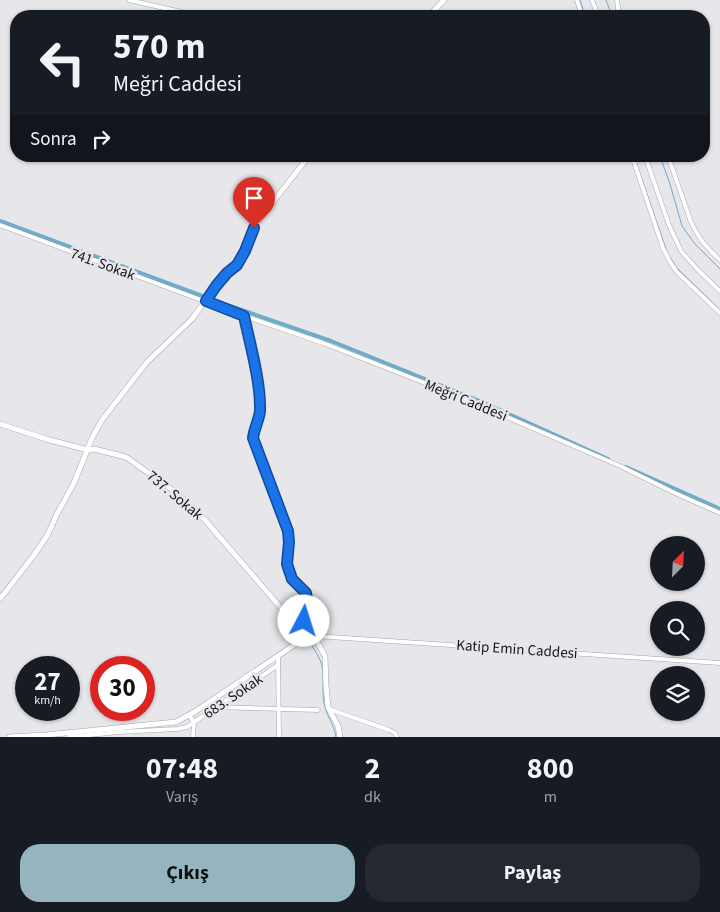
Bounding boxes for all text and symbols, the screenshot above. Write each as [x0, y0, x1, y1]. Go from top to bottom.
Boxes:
text: 570 m [113, 22, 205, 72]
icon: left [30, 30, 95, 95]
text: Meğri Caddesi [113, 68, 242, 100]
icon: right [87, 125, 115, 153]
text: Sonra [30, 126, 77, 153]
pin [233, 177, 275, 228]
icon: arrive [240, 184, 268, 212]
street label: 741. Sokak [68, 243, 139, 286]
street label: Meğri Caddesi [421, 374, 510, 427]
street label: 737. Sokak [142, 466, 208, 525]
north arrow [650, 536, 705, 591]
map controls [650, 536, 705, 721]
position arrow [277, 594, 329, 646]
button: search [650, 601, 705, 656]
street label: Katip Emin Caddesi [456, 635, 578, 664]
speed limit sign: 30 [90, 656, 155, 721]
text: 27 [34, 664, 61, 700]
button: layers [650, 666, 705, 721]
street label: 683. Sokak [199, 669, 268, 724]
text: km/h [34, 692, 61, 709]
text: 07:48 [146, 747, 218, 790]
text: 2 [364, 747, 380, 790]
text: 800 [527, 747, 574, 790]
text: Varış [166, 786, 198, 808]
text: dk [364, 786, 381, 808]
text: m [544, 786, 557, 808]
button: Çıkış [20, 844, 355, 902]
button: Paylaş [365, 844, 700, 902]

